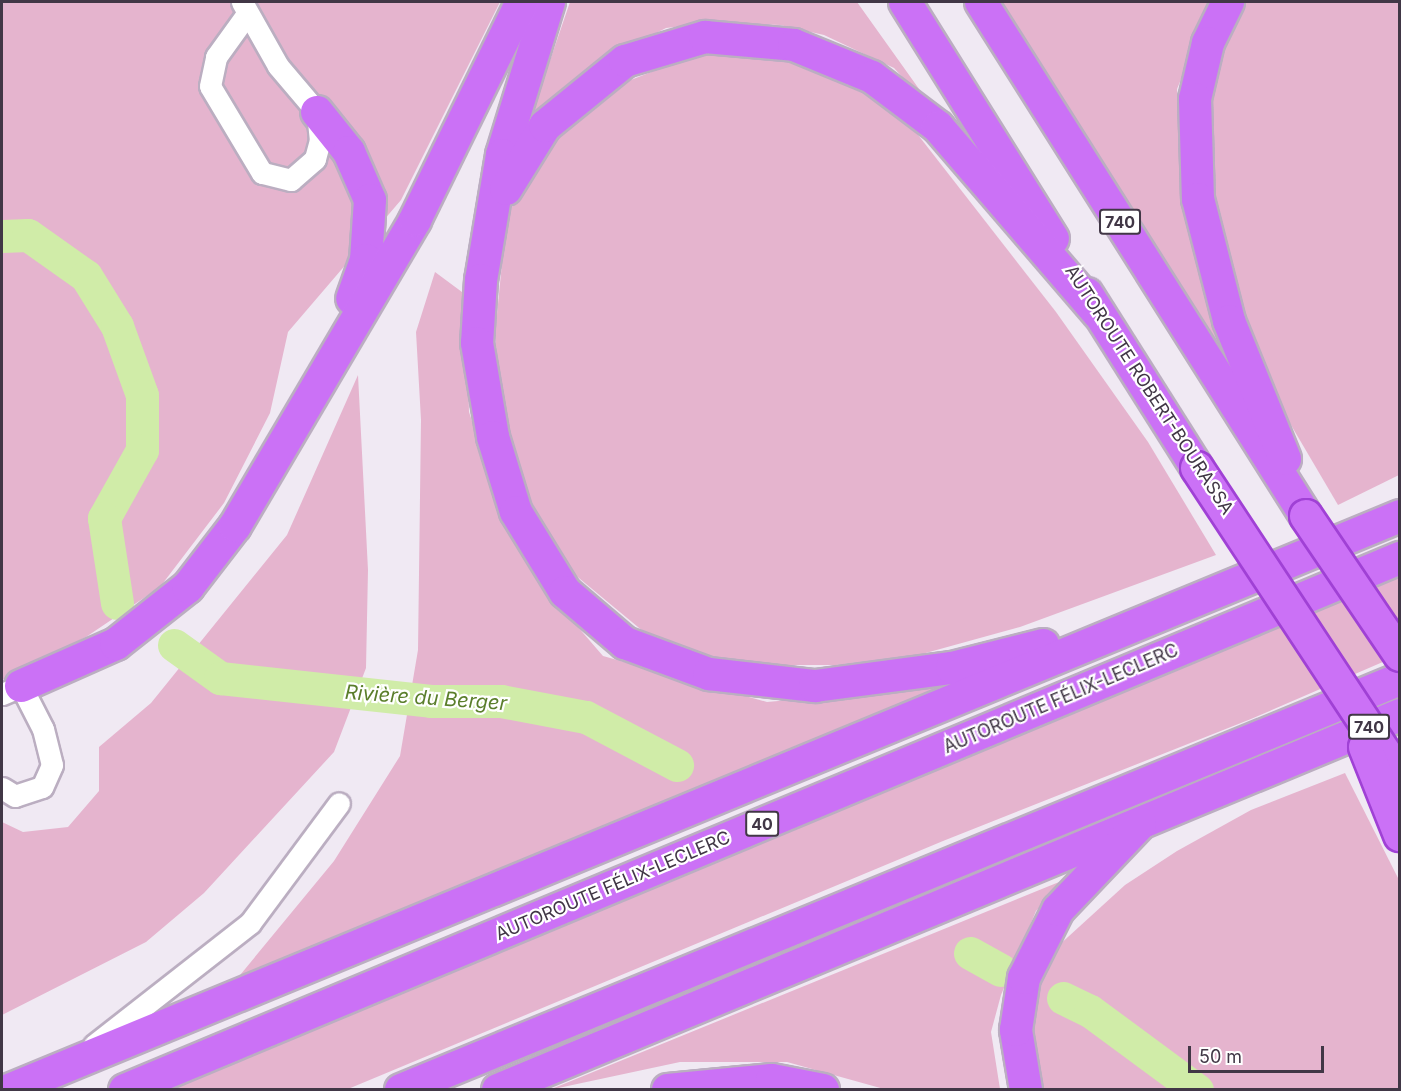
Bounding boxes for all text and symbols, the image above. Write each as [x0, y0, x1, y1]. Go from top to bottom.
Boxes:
road number: 740 [1099, 209, 1141, 235]
street label: AUTOROUTE ROBERT-BOURASSA [1060, 261, 1238, 519]
street label: AUTOROUTE FÉLIX-LECLERC [940, 640, 1182, 758]
water label: Rivière du Berger [344, 680, 508, 716]
road number: 740 [1348, 714, 1390, 740]
road number: 40 [744, 811, 780, 837]
street label: AUTOROUTE FÉLIX-LECLERC [492, 827, 734, 945]
scale bar [1191, 1034, 1328, 1072]
text: 50 m [1199, 1046, 1242, 1067]

